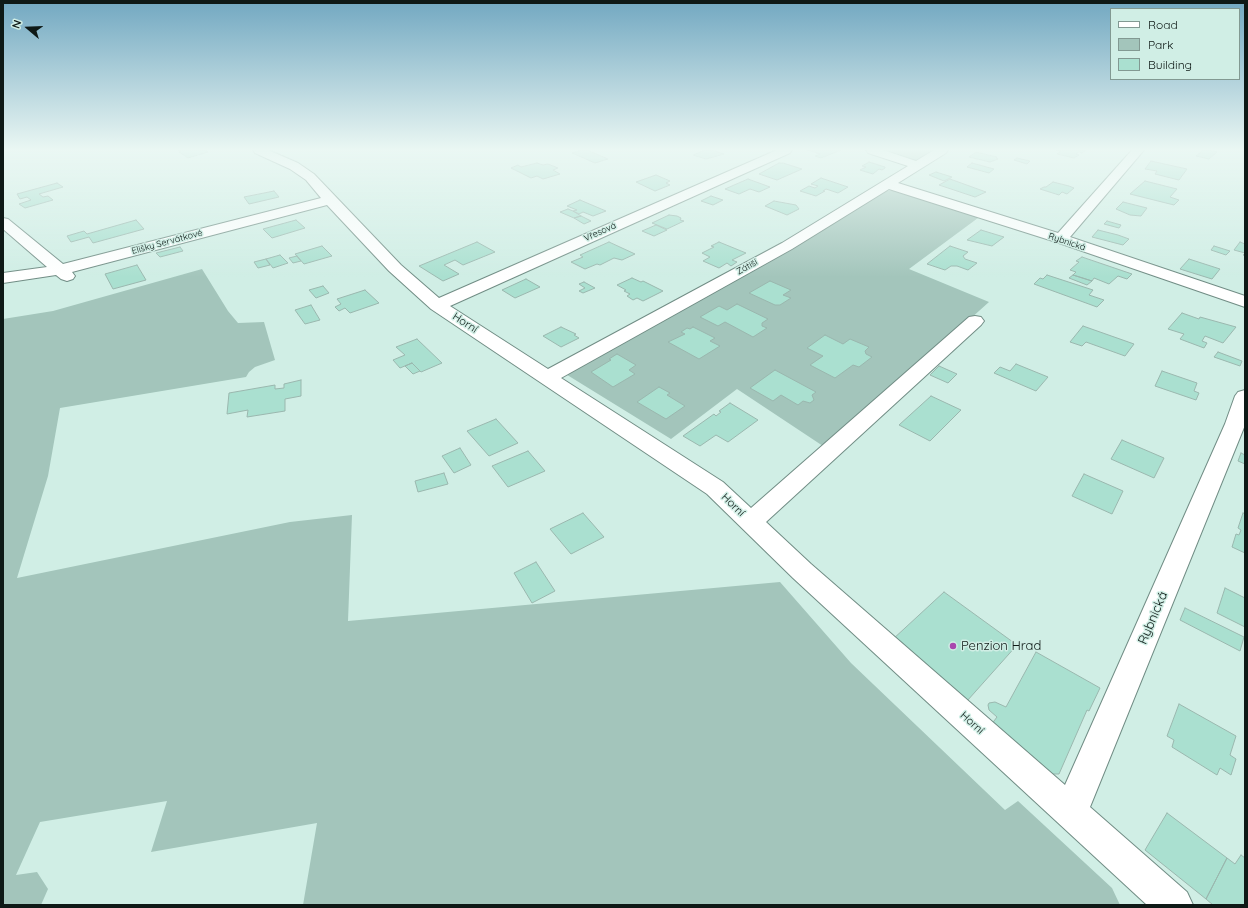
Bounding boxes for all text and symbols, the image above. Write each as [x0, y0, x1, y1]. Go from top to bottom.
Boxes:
north arrow [8, 8, 48, 48]
legend [1110, 8, 1240, 80]
text: Road [1148, 17, 1178, 32]
text: N [9, 18, 25, 30]
text: Park [1148, 37, 1173, 52]
text: Building [1148, 57, 1192, 72]
street label: Vřesová [582, 220, 618, 244]
street label: Elišky Servátkové [130, 227, 204, 257]
street label: Rybnická [1047, 231, 1087, 253]
street label: Zátiší [735, 257, 759, 277]
street label: Horní [450, 310, 480, 336]
street label: Horní [719, 491, 747, 519]
street label: Rybnická [1135, 589, 1171, 647]
place label: Penzion Hrad [961, 638, 1041, 654]
marker: Penzion Hrad [948, 641, 958, 651]
street label: Horní [957, 709, 987, 737]

